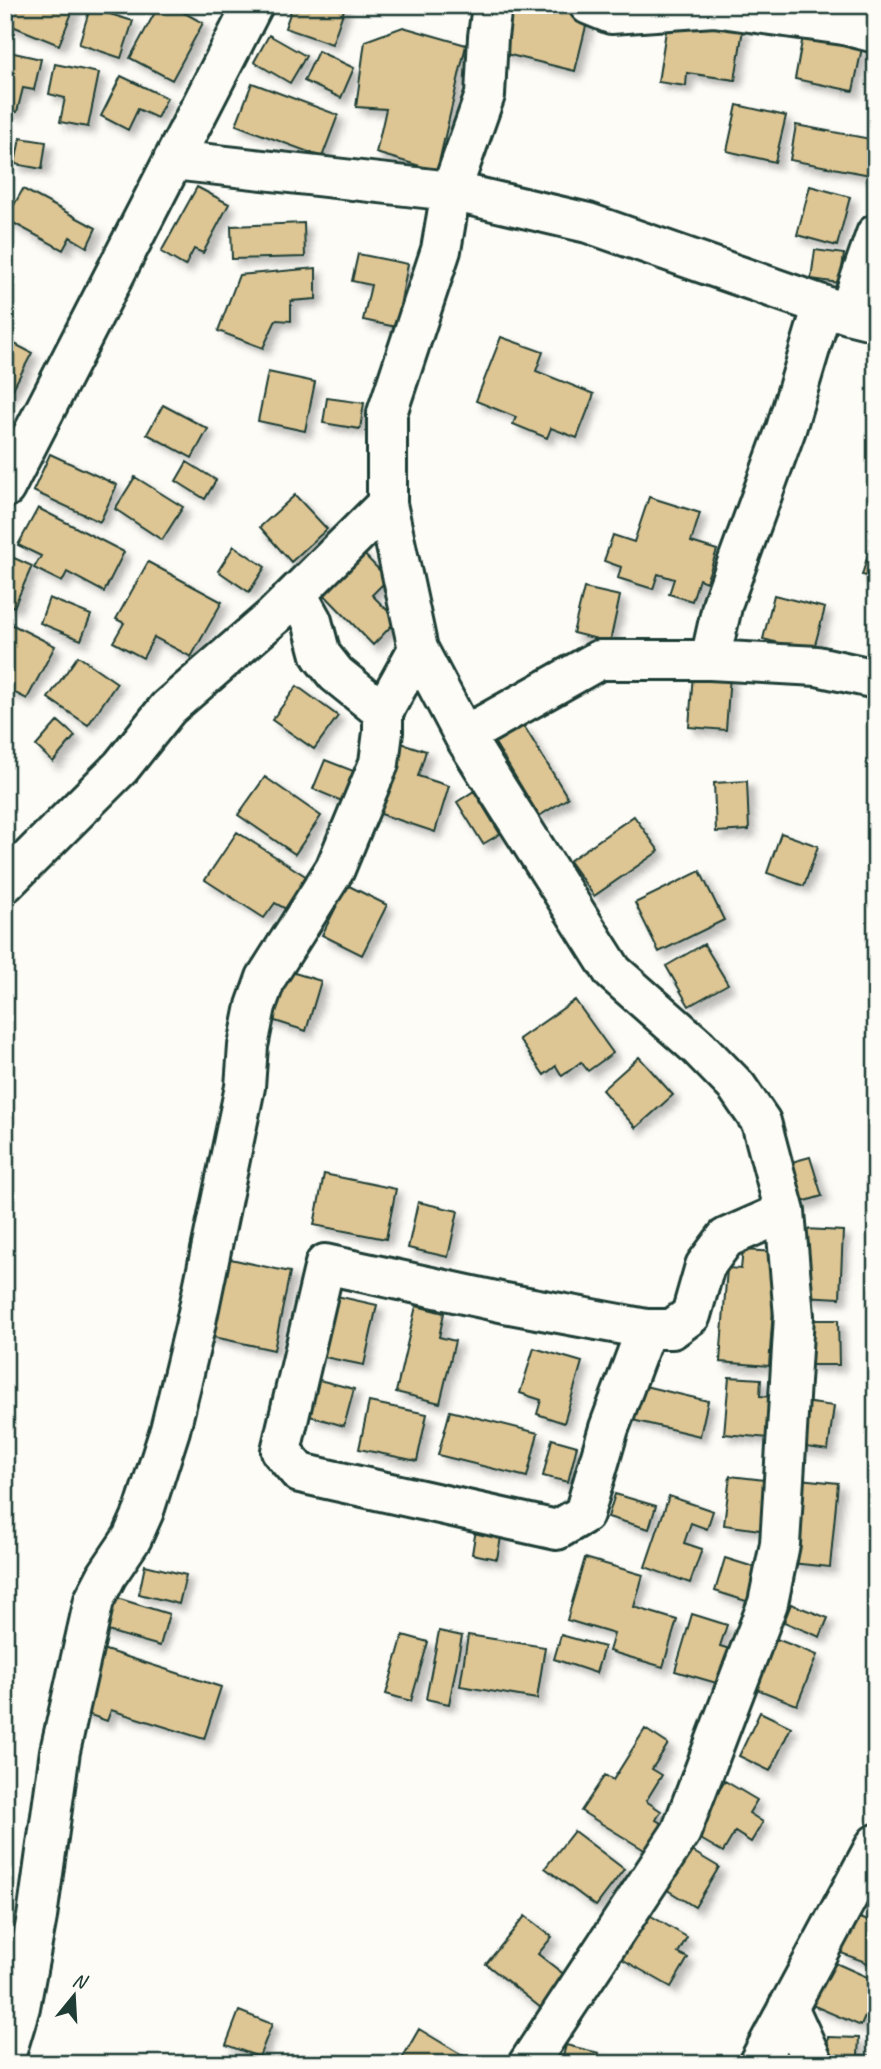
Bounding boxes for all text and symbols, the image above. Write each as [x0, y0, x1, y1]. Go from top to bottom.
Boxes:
north arrow [38, 1960, 108, 2030]
text: N [70, 1968, 91, 1995]

